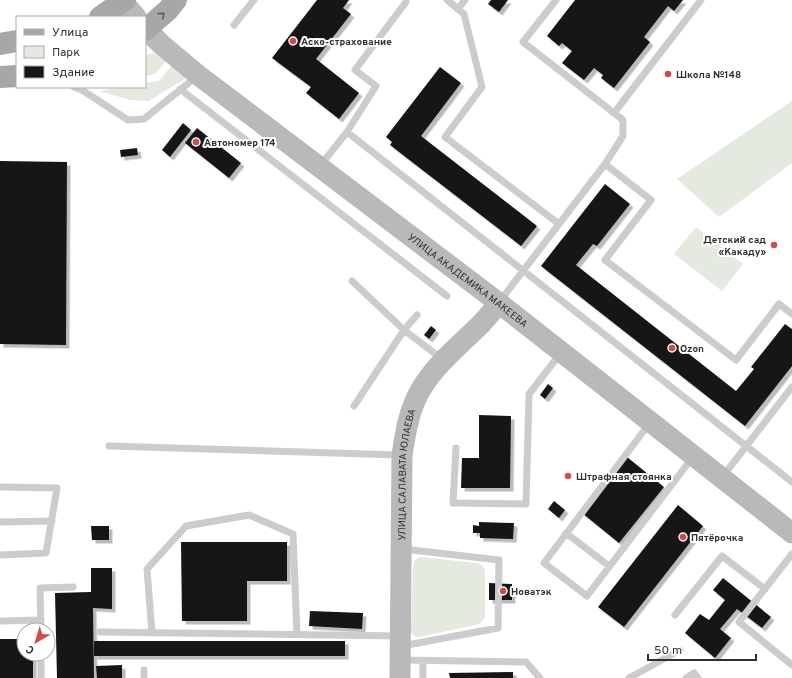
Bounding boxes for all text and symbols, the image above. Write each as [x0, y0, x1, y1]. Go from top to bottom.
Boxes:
one-way arrow [157, 13, 165, 20]
legend [16, 16, 146, 88]
text: Улица [52, 25, 88, 41]
marker: Аско-страхование [288, 36, 298, 46]
place label: Аско-страхование [301, 36, 392, 49]
text: Парк [52, 45, 80, 61]
text: Здание [52, 65, 95, 81]
marker: Школа №148 [663, 69, 673, 79]
place label: Школа №148 [676, 69, 741, 82]
marker: Автономер 174 [191, 137, 201, 147]
place label: Автономер 174 [204, 137, 275, 150]
street label: УЛИЦА АКАДЕМИКА МАКЕЕВА [405, 231, 530, 331]
place label: Детский сад «Какаду» [703, 234, 766, 259]
marker: Детский сад «Какаду» [769, 240, 779, 250]
marker: Ozon [667, 343, 677, 353]
place label: Ozon [680, 343, 704, 356]
street label: УЛИЦА САЛАВАТА ЮЛАЕВА [396, 407, 420, 541]
marker: Штрафная стоянка [563, 471, 573, 481]
place label: Штрафная стоянка [576, 471, 672, 484]
marker: Пятёрочка [678, 532, 688, 542]
place label: Пятёрочка [691, 532, 743, 545]
marker: Новатэк [498, 586, 508, 596]
place label: Новатэк [511, 586, 552, 599]
north arrow [16, 622, 56, 662]
scale bar [648, 636, 756, 662]
text: С [23, 641, 38, 657]
text: 50 m [654, 643, 682, 659]

